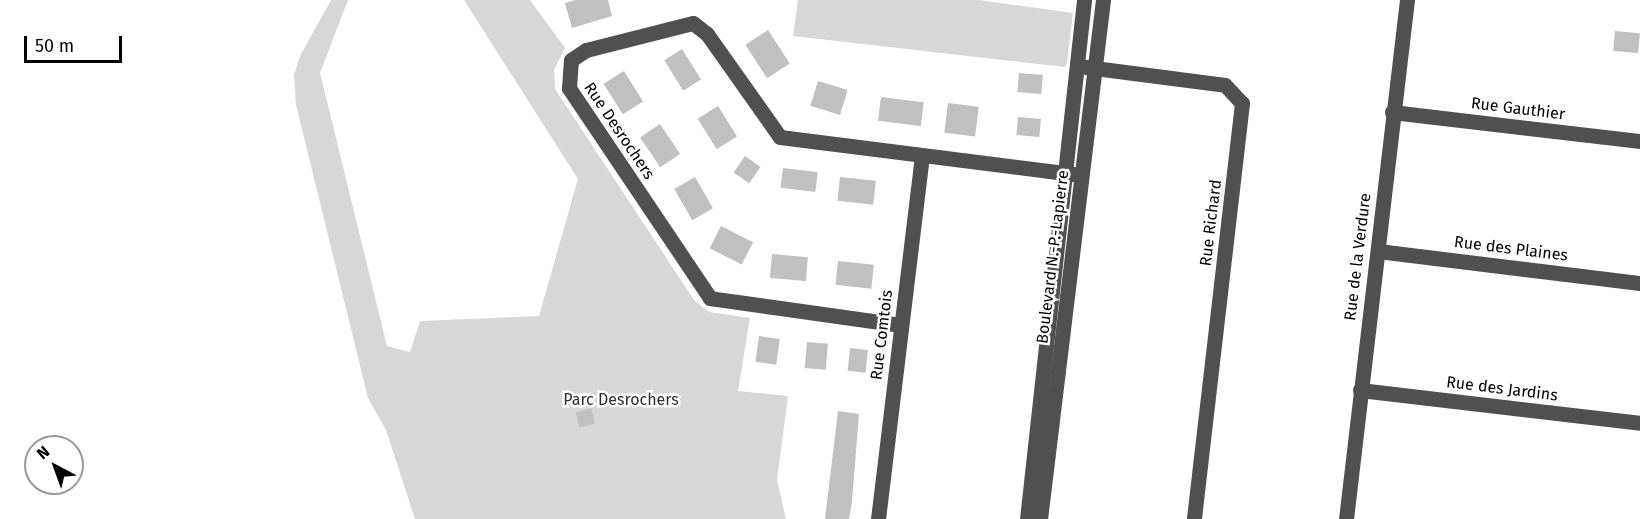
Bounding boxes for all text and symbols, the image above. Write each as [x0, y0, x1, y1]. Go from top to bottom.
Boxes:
scale bar [27, 24, 124, 62]
text: 50 m [35, 35, 74, 57]
street label: Rue Desrochers [580, 79, 658, 183]
street label: Rue Gauthier [1470, 94, 1566, 124]
street label: Boulevard N.-P.-Lapierre [1033, 169, 1073, 345]
street label: Rue Richard [1196, 179, 1226, 267]
street label: Rue de la Verdure [1341, 192, 1375, 322]
street label: Rue des Plaines [1453, 232, 1569, 266]
street label: Rue Comtois [867, 289, 897, 381]
street label: Rue des Jardins [1445, 373, 1559, 405]
park label: Parc Desrochers [563, 390, 679, 410]
north arrow [24, 435, 84, 495]
text: N [33, 442, 53, 463]

